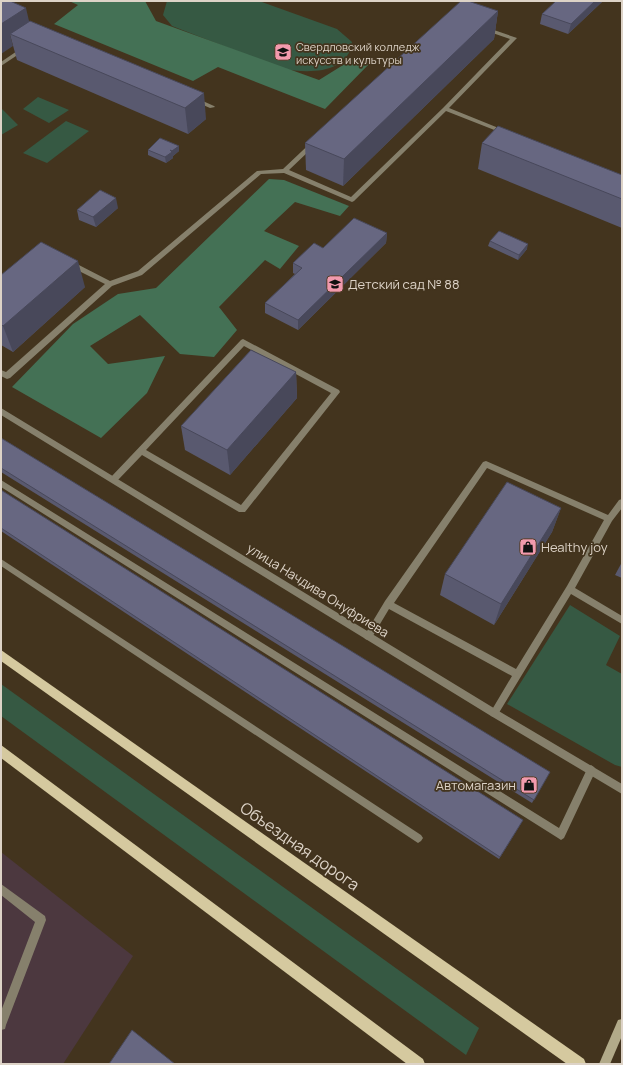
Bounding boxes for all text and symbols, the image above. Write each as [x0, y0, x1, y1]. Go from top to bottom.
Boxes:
place label: Свердловский колледж искусств и культуры [296, 39, 420, 67]
school or university icon: Свердловский колледж искусств и культуры [273, 42, 293, 62]
school or university icon: Детский сад № 88 [325, 274, 345, 294]
place label: Детский сад № 88 [348, 275, 459, 293]
shop icon: Healthy joy [518, 537, 538, 557]
place label: Healthy joy [541, 538, 608, 556]
street label: улица Начдива Онуфриева [244, 539, 392, 641]
shop icon: Автомагазин [519, 775, 539, 795]
place label: Автомагазин [436, 776, 516, 794]
street label: Объездная дорога [236, 797, 364, 895]

